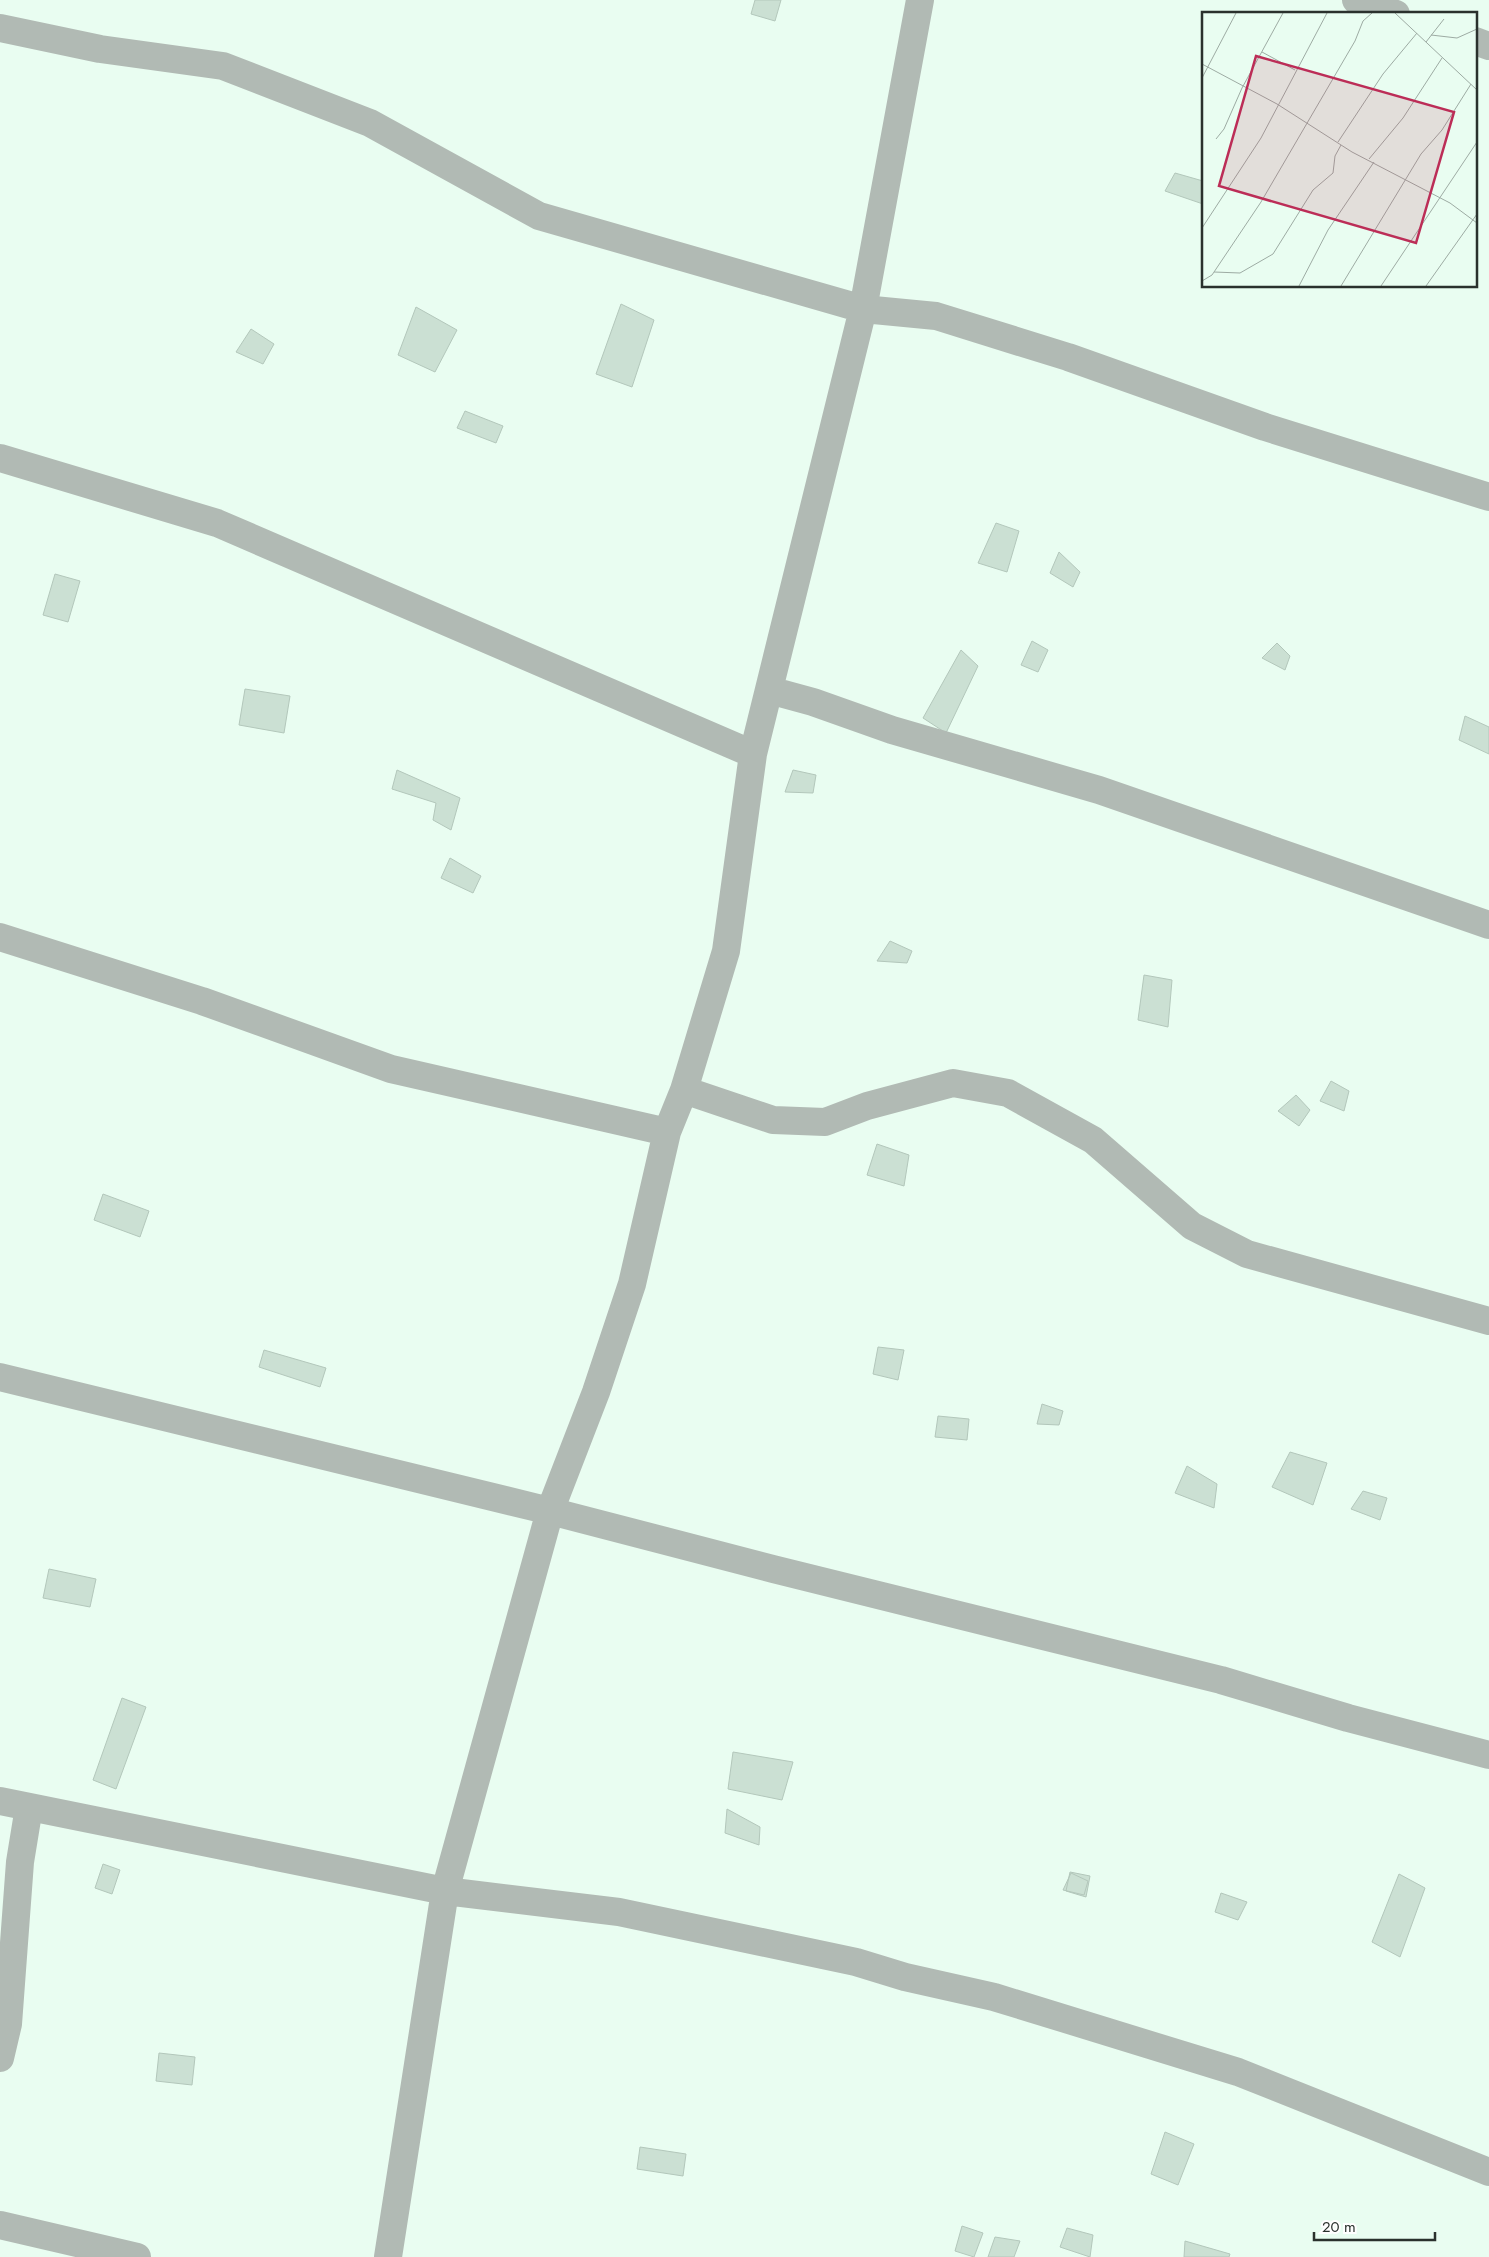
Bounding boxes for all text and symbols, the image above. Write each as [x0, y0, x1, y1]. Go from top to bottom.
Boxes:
inset map [1202, 12, 1476, 288]
scale bar [1314, 2210, 1435, 2242]
text: 20 m [1322, 2216, 1356, 2238]

